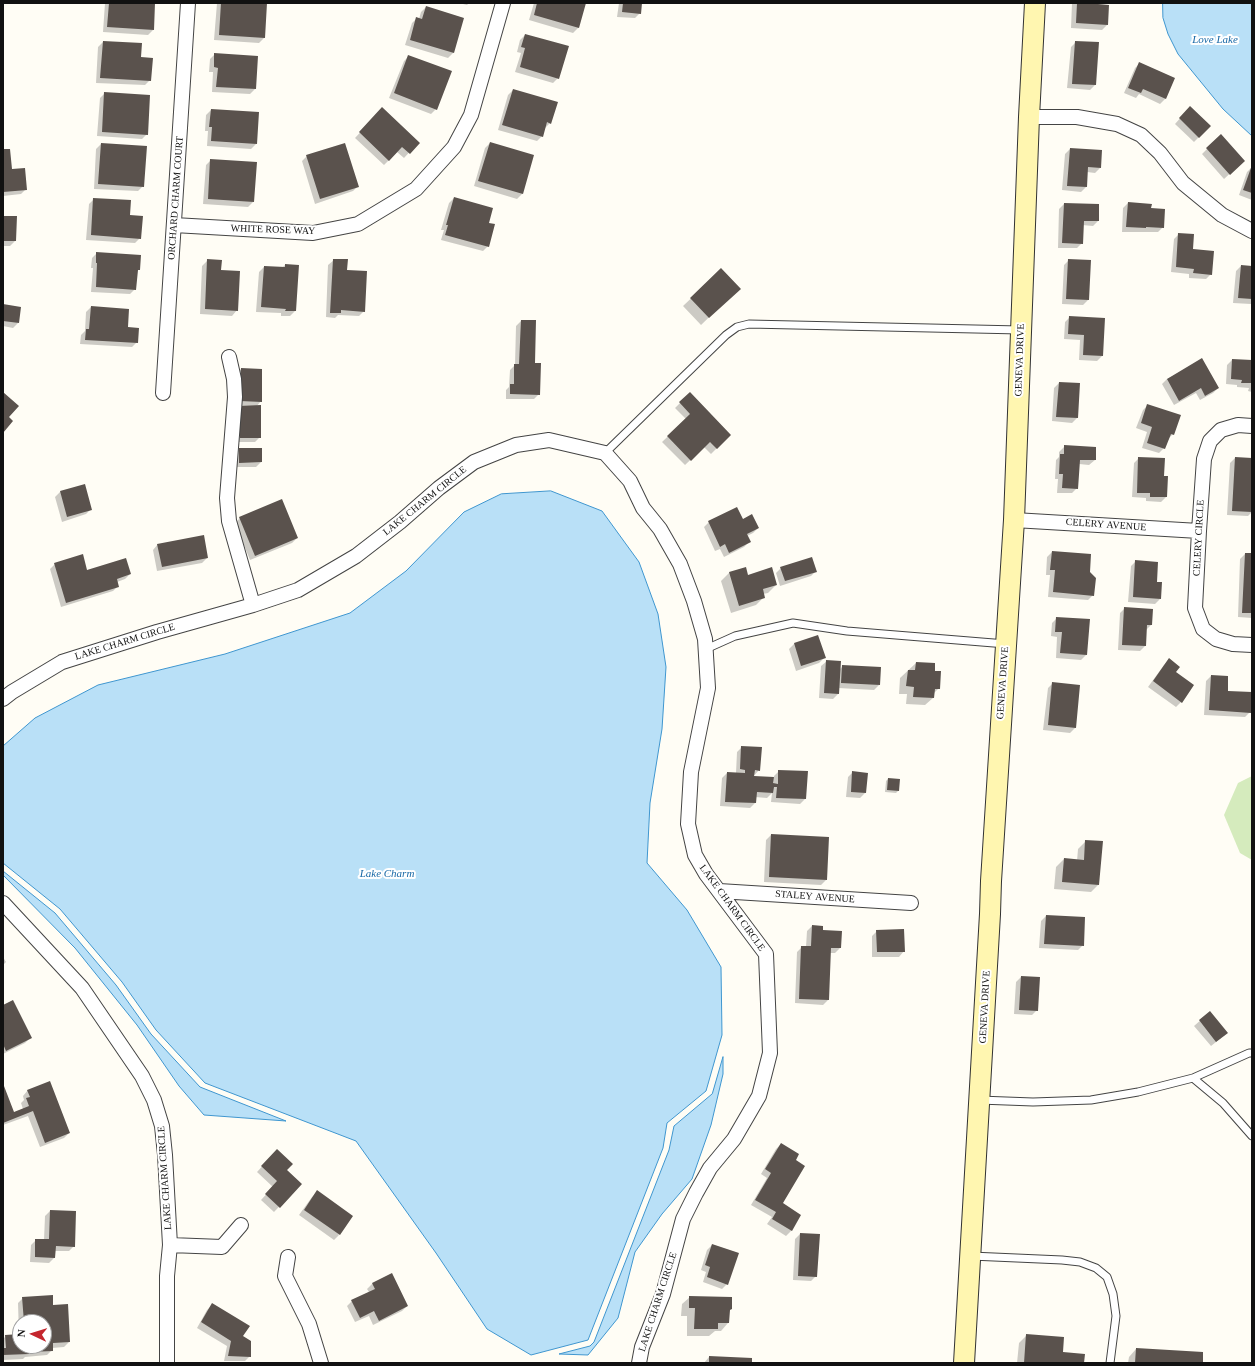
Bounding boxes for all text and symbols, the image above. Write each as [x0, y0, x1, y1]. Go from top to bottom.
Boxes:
water label: Love Lake [1192, 33, 1238, 47]
street label: ORCHARD CHARM COURT [166, 136, 186, 260]
street label: WHITE ROSE WAY [231, 223, 315, 237]
street label: GENEVA DRIVE [1013, 323, 1027, 397]
street label: LAKE CHARM CIRCLE [381, 464, 469, 538]
street label: CELERY CIRCLE [1191, 500, 1207, 576]
street label: CELERY AVENUE [1065, 516, 1147, 534]
street label: LAKE CHARM CIRCLE [74, 621, 176, 663]
street label: GENEVA DRIVE [994, 646, 1012, 720]
street label: LAKE CHARM CIRCLE [697, 862, 767, 954]
water label: Lake Charm [360, 867, 414, 881]
street label: STALEY AVENUE [775, 888, 855, 906]
street label: GENEVA DRIVE [977, 970, 993, 1044]
street label: LAKE CHARM CIRCLE [155, 1126, 175, 1230]
street label: LAKE CHARM CIRCLE [636, 1251, 680, 1353]
north arrow [12, 1314, 52, 1354]
text: N [15, 1329, 27, 1338]

